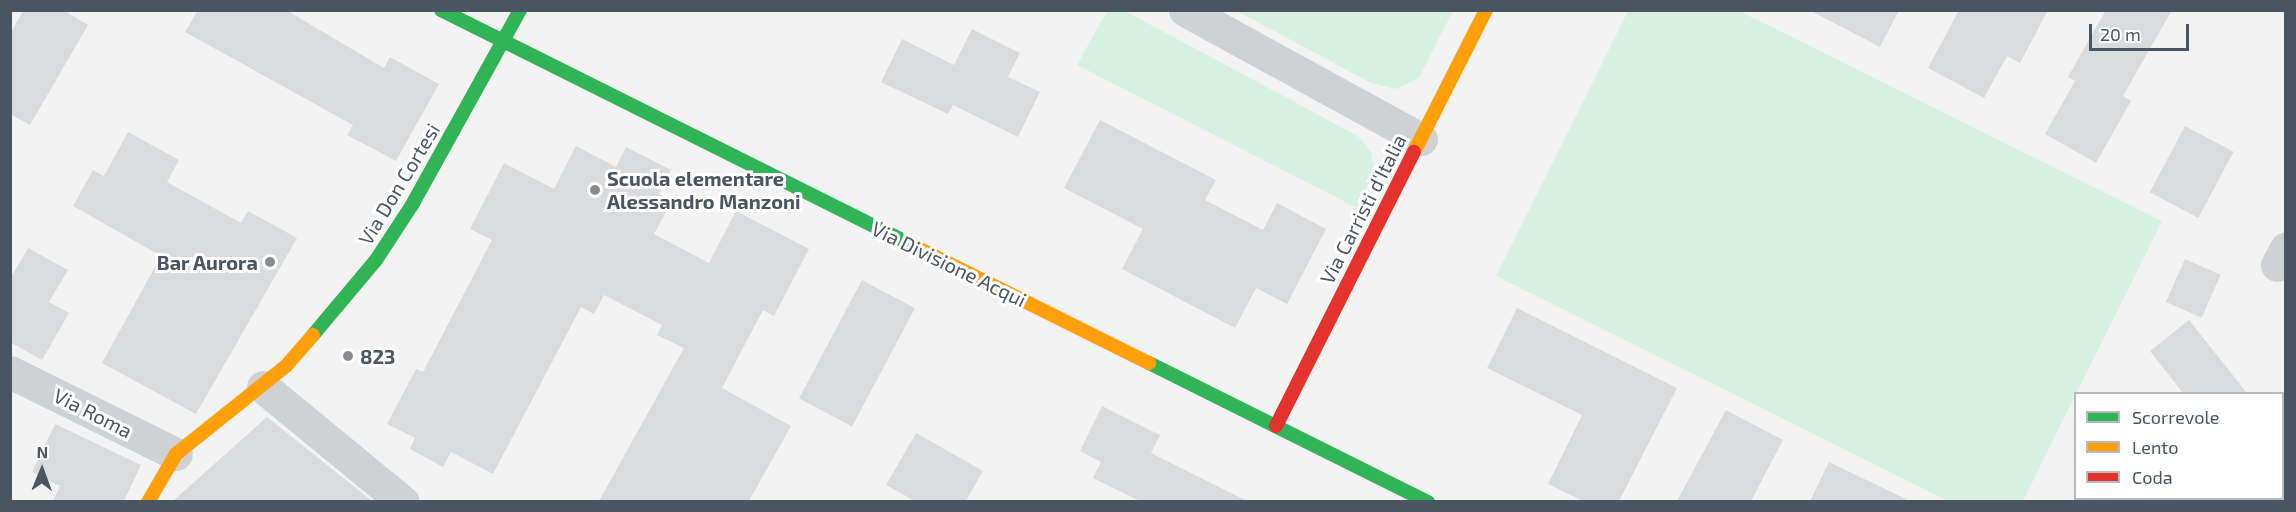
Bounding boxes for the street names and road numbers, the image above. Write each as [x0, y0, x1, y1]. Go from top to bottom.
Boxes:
street label: Via Don Cortesi [353, 119, 445, 249]
street label: Via Carristi d'Italia [1315, 130, 1411, 288]
street label: Via Divisione Acqui [868, 216, 1030, 312]
street label: Via Roma [50, 383, 136, 443]

